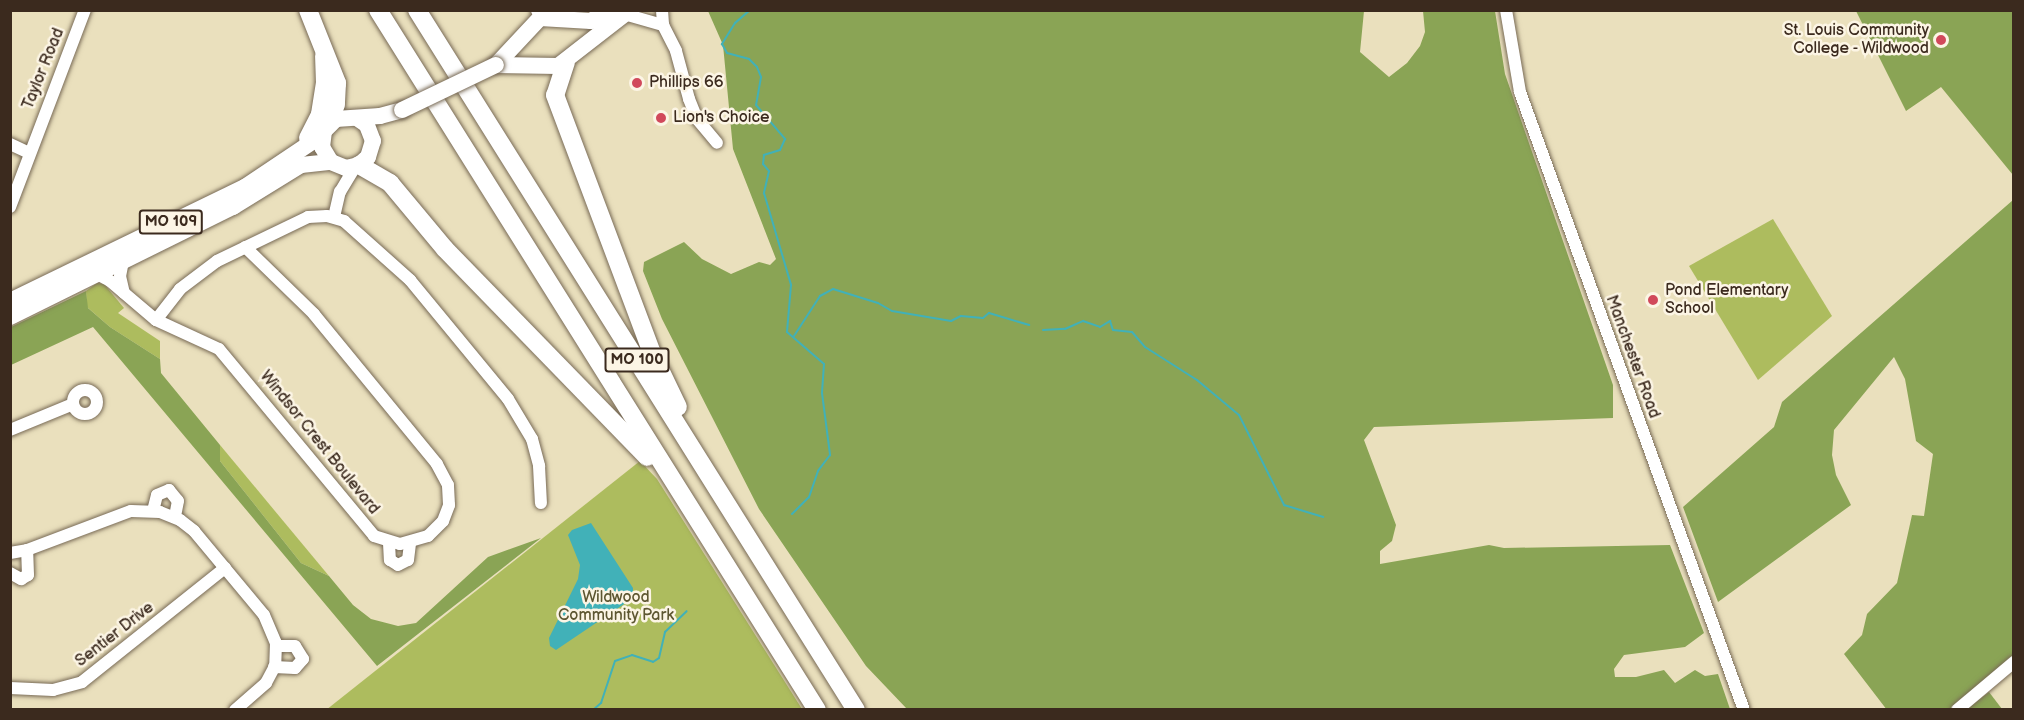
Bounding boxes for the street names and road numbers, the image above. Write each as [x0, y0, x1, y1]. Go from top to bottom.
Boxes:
street label: Taylor Road [19, 26, 69, 112]
road number: MO 109 [138, 210, 204, 234]
street label: Manchester Road [1601, 293, 1663, 421]
road number: MO 100 [604, 348, 670, 372]
street label: Windsor Crest Boulevard [255, 367, 383, 519]
street label: Sentier Drive [72, 598, 158, 672]

